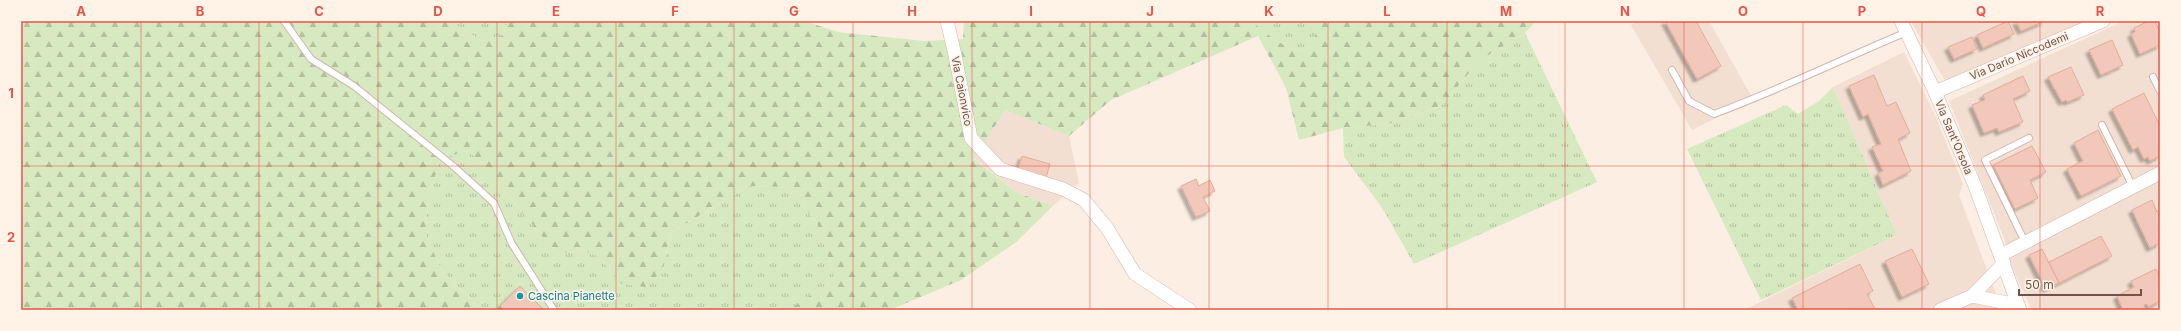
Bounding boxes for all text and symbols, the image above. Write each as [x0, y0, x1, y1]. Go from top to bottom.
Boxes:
text: A [76, 3, 86, 19]
text: B [196, 3, 205, 19]
text: C [314, 3, 324, 19]
text: D [433, 3, 443, 19]
text: E [552, 3, 560, 19]
text: F [671, 3, 679, 19]
text: G [789, 3, 799, 19]
text: H [907, 3, 917, 19]
text: I [1029, 3, 1033, 19]
text: J [1146, 3, 1154, 19]
text: K [1264, 3, 1274, 19]
text: L [1383, 3, 1391, 19]
text: M [1500, 3, 1512, 19]
text: N [1620, 3, 1630, 19]
text: O [1738, 3, 1748, 19]
text: P [1858, 3, 1866, 19]
text: Q [1976, 3, 1986, 19]
text: R [2096, 3, 2105, 19]
street label: Via Dario Niccodemi [1968, 29, 2070, 83]
street label: Via Caionvico [948, 55, 976, 128]
text: 1 [8, 85, 14, 101]
street label: Via Sant'Orsola [1932, 97, 1976, 177]
text: 2 [7, 229, 15, 245]
scale bar [2019, 271, 2141, 297]
text: 50 m [2025, 277, 2054, 292]
place label: Cascina Pianette [528, 289, 615, 303]
marker: Cascina Pianette [515, 291, 525, 301]

